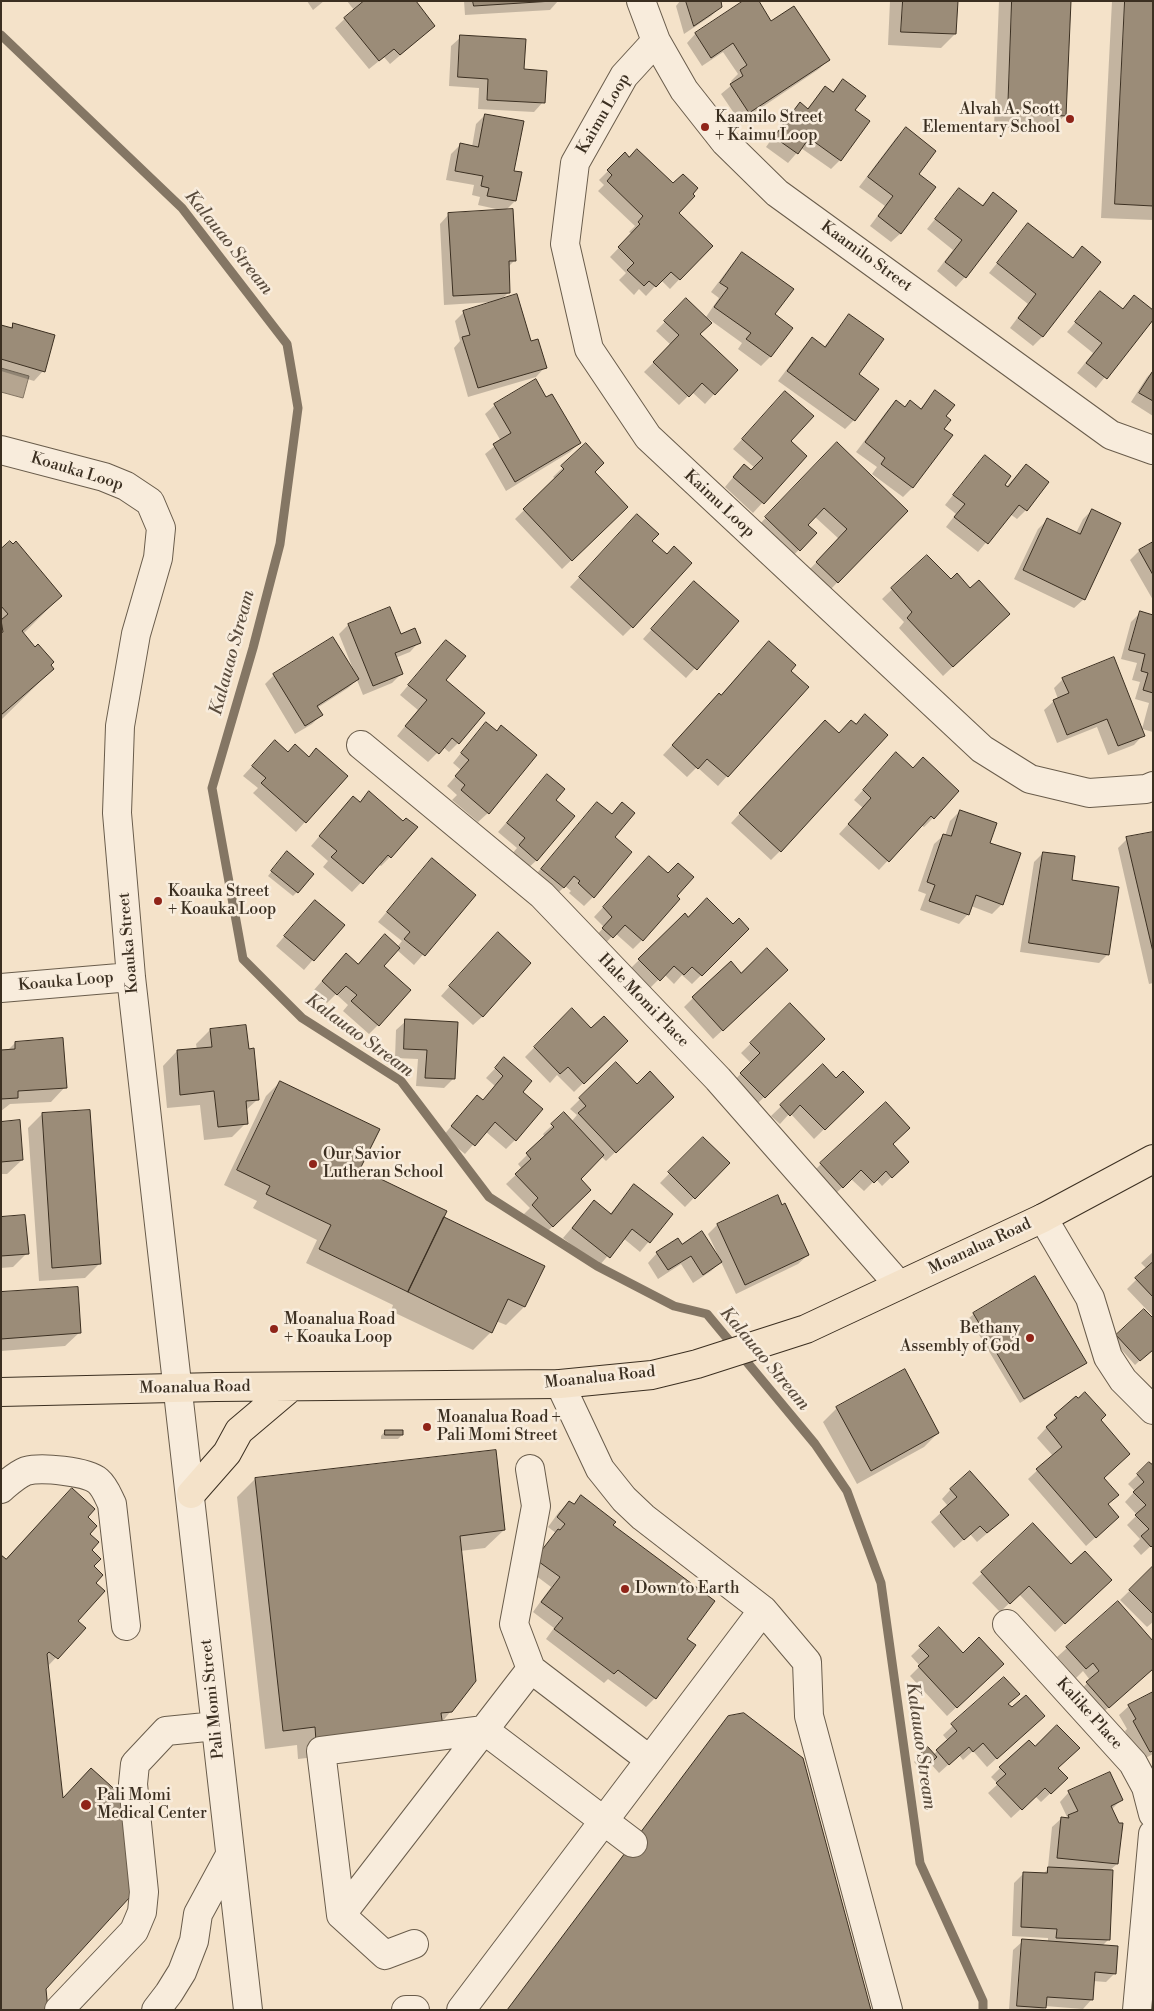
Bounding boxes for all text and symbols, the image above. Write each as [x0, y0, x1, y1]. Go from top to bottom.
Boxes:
street label: Kaimu Loop [573, 70, 635, 158]
place label: Alvah A. Scott Elementary School [923, 100, 1060, 138]
place label: Kaamilo Street + Kaimu Loop [715, 108, 823, 146]
marker: Alvah A. Scott Elementary School [1064, 113, 1076, 125]
marker: Kaamilo Street + Kaimu Loop [699, 121, 711, 133]
water label: Kalauao Stream [179, 186, 277, 300]
street label: Kaamilo Street [817, 217, 915, 297]
street label: Koauka Loop [28, 449, 126, 495]
street label: Kaimu Loop [680, 466, 758, 542]
water label: Kalauao Stream [206, 588, 260, 718]
place label: Koauka Street + Koauka Loop [168, 882, 276, 920]
street label: Koauka Street [115, 892, 143, 994]
marker: Koauka Street + Koauka Loop [152, 895, 164, 907]
street label: Hale Momi Place [593, 950, 693, 1052]
street label: Koauka Loop [17, 968, 115, 996]
water label: Kalauao Stream [301, 989, 417, 1083]
place label: Our Savior Lutheran School [323, 1145, 443, 1183]
marker: Our Savior Lutheran School [307, 1158, 319, 1170]
street label: Moanalua Road [926, 1215, 1034, 1279]
water label: Kalauao Stream [714, 1303, 814, 1415]
place label: Moanalua Road + Koauka Loop [284, 1310, 395, 1348]
place label: Bethany Assembly of God [900, 1319, 1020, 1357]
marker: Moanalua Road + Koauka Loop [268, 1323, 280, 1335]
marker: Bethany Assembly of God [1024, 1332, 1036, 1344]
street label: Moanalua Road [544, 1363, 656, 1393]
street label: Moanalua Road [139, 1377, 251, 1399]
place label: Moanalua Road + Pali Momi Street [437, 1408, 561, 1446]
marker: Moanalua Road + Pali Momi Street [421, 1421, 433, 1433]
place label: Down to Earth [635, 1579, 740, 1599]
marker: Down to Earth [619, 1583, 631, 1595]
street label: Pali Momi Street [197, 1638, 229, 1760]
street label: Kalike Place [1052, 1674, 1126, 1754]
water label: Kalauao Stream [900, 1681, 940, 1811]
place label: Pali Momi Medical Center [97, 1786, 207, 1824]
marker: Pali Momi Medical Center [79, 1798, 93, 1812]

